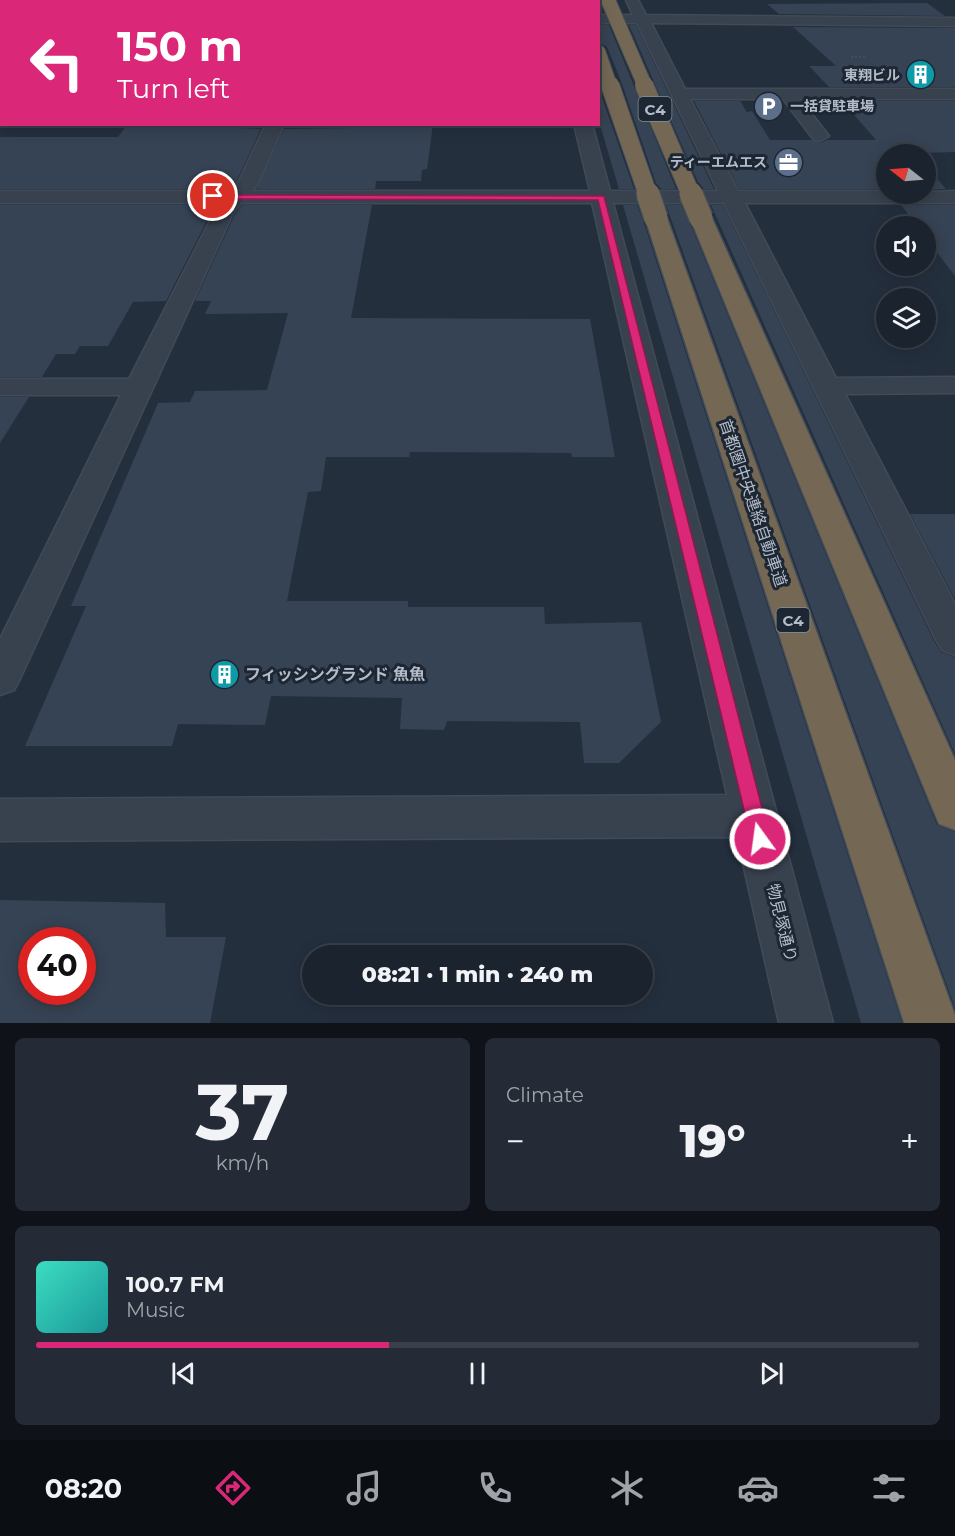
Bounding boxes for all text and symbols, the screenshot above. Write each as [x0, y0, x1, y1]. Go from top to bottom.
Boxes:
text: 150 m [117, 20, 243, 72]
icon: left [18, 24, 96, 102]
building icon: 東翔ビル [905, 59, 937, 91]
place label: 東翔ビル [844, 66, 900, 84]
text: Turn left [117, 72, 230, 105]
parking icon: 一括貸駐車場 [753, 90, 785, 122]
road number: C4 [638, 97, 672, 121]
place label: 一括貸駐車場 [790, 97, 874, 115]
north arrow [876, 144, 936, 204]
map controls [876, 144, 936, 348]
office icon: ティーエムエス [772, 146, 804, 178]
place label: ティーエムエス [670, 153, 767, 171]
pin [187, 170, 238, 221]
icon: arrive [196, 179, 229, 212]
button: sound [876, 216, 936, 276]
button: layers [876, 288, 936, 348]
street label: 首都圏中央連絡自動車道 [715, 417, 791, 589]
road number: C4 [776, 608, 810, 632]
building icon: フィッシングランド 魚魚 [208, 658, 240, 690]
place label: フィッシングランド 魚魚 [245, 665, 425, 684]
position arrow [728, 807, 792, 871]
street label: 物見塚通り [763, 882, 801, 964]
speed limit sign: 40 [18, 927, 96, 1005]
text: 08:21 · 1 min · 240 m [362, 961, 593, 988]
text: 37 [196, 1064, 289, 1160]
text: Climate [506, 1083, 584, 1107]
text: 19° [679, 1113, 746, 1168]
text: − [506, 1121, 525, 1161]
text: + [900, 1121, 919, 1161]
text: km/h [216, 1151, 269, 1175]
text: 100.7 FM [126, 1271, 225, 1298]
text: Music [126, 1298, 185, 1322]
icon: previous [167, 1357, 200, 1390]
icon: pause [461, 1357, 494, 1390]
icon: next [755, 1357, 788, 1390]
icon: directions [212, 1467, 254, 1509]
icon: music [343, 1467, 385, 1509]
icon: phone [474, 1467, 516, 1509]
icon: climate [606, 1467, 648, 1509]
icon: car [737, 1467, 779, 1509]
icon: filters [868, 1467, 910, 1509]
text: 08:20 [45, 1472, 122, 1505]

